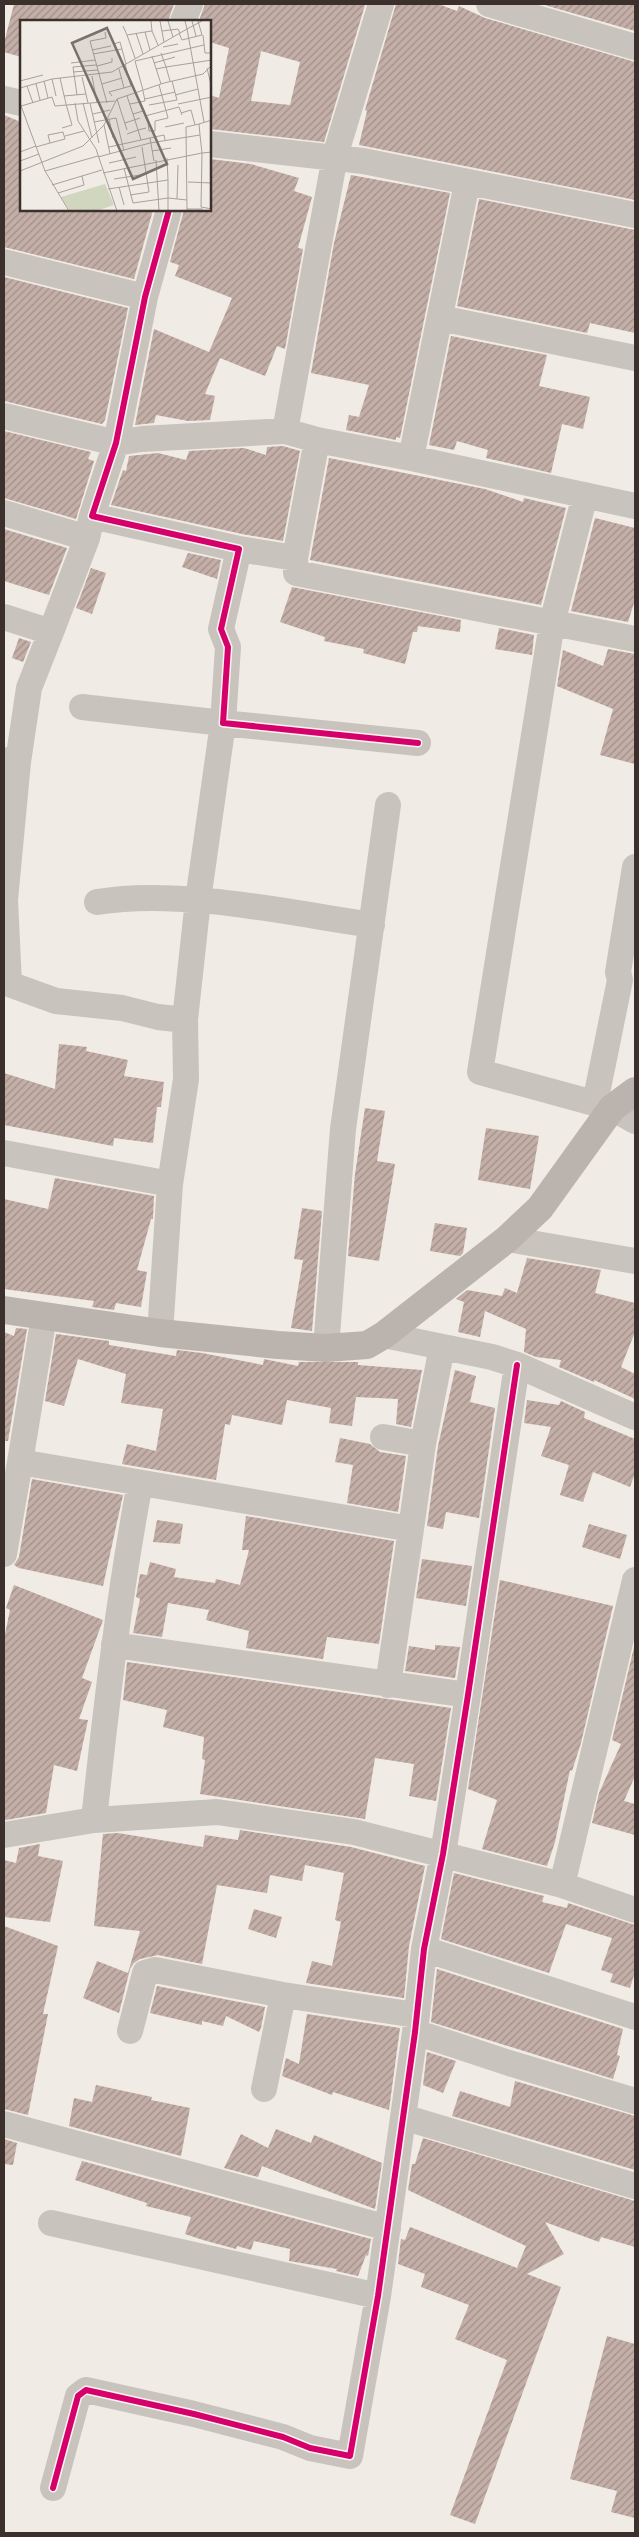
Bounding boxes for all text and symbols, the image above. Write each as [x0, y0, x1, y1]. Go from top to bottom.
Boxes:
inset map [20, 20, 211, 211]

